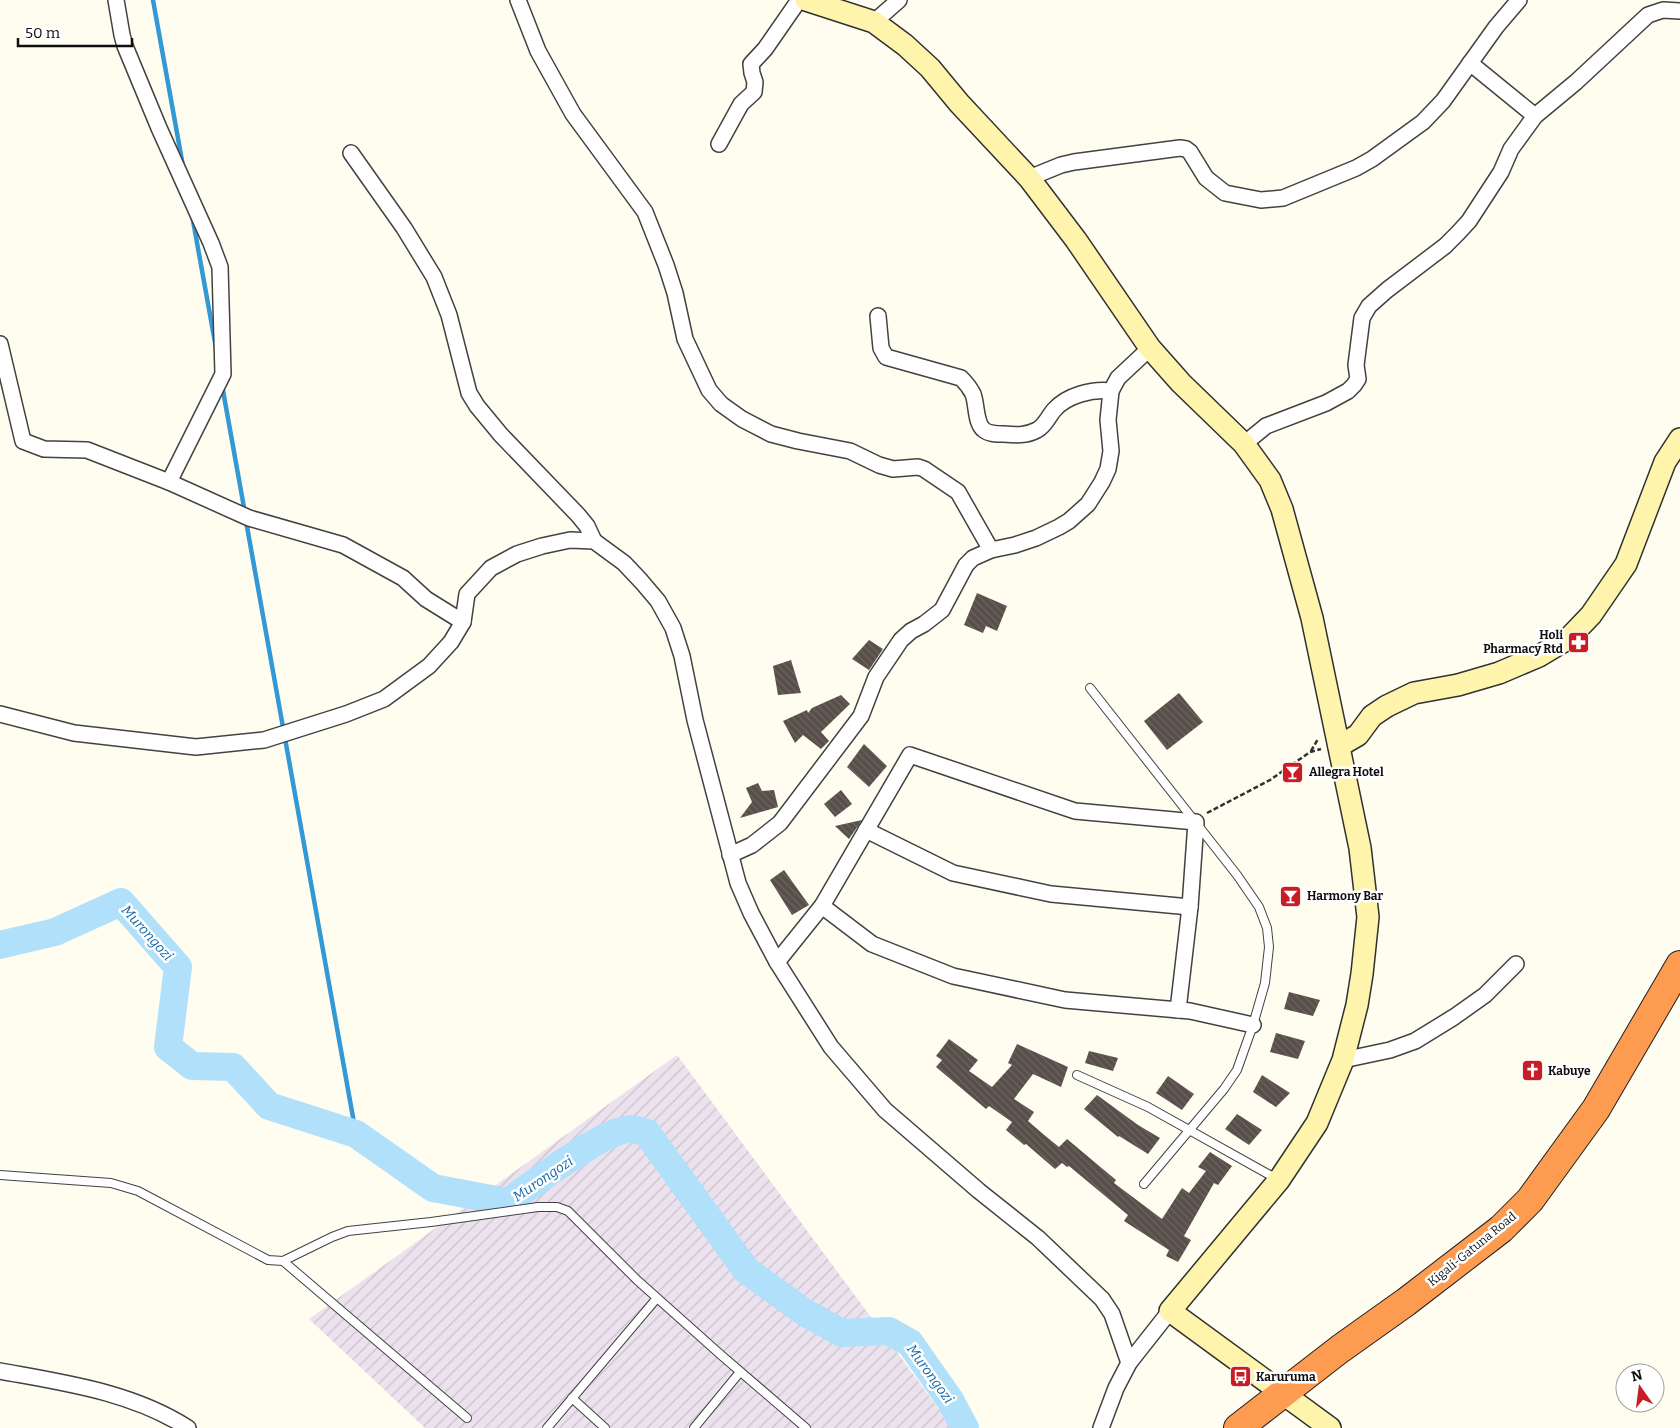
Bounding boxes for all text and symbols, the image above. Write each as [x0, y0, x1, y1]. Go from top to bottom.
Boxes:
scale bar [18, 15, 131, 47]
text: 50 m [25, 24, 61, 42]
place label: Holi Pharmacy Rtd [1483, 628, 1564, 656]
pharmacy icon: Holi Pharmacy Rtd [1567, 630, 1591, 654]
bar icon: Allegra Hotel [1281, 760, 1305, 784]
place label: Allegra Hotel [1309, 765, 1384, 779]
bar icon: Harmony Bar [1279, 884, 1303, 908]
place label: Harmony Bar [1307, 889, 1384, 903]
water label: Murongozi [118, 902, 176, 964]
church icon: Kabuye [1520, 1059, 1544, 1083]
place label: Kabuye [1548, 1064, 1591, 1078]
water label: Murongozi [510, 1153, 576, 1205]
street label: Kigali-Gatuna Road [1425, 1209, 1519, 1289]
water label: Murongozi [903, 1341, 957, 1407]
north arrow [1615, 1363, 1665, 1413]
bus stop icon: Karuruma [1228, 1365, 1252, 1389]
text: N [1630, 1366, 1644, 1385]
place label: Karuruma [1256, 1370, 1316, 1384]

